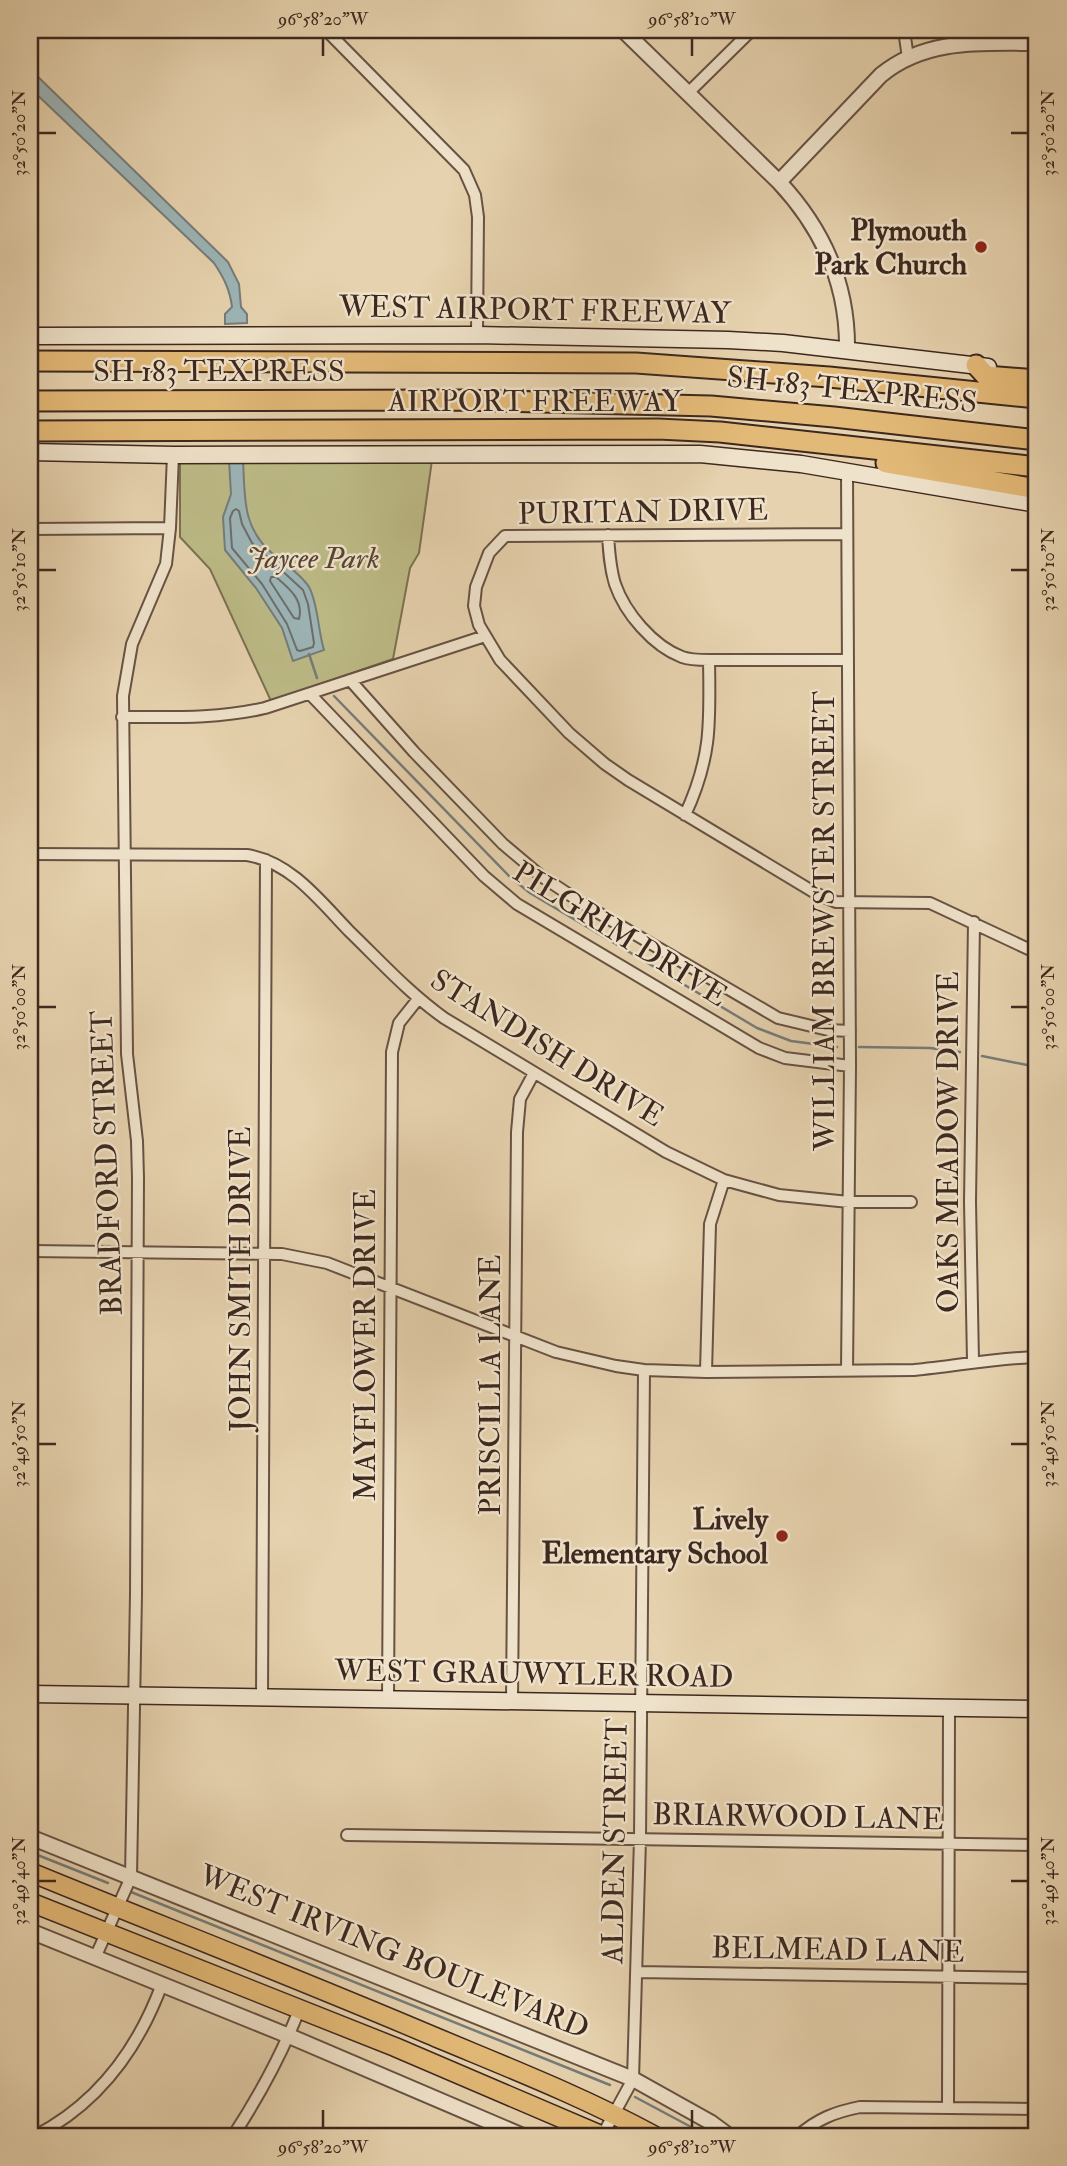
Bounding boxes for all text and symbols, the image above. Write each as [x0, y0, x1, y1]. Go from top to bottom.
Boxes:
text: 96°58'20"W [276, 8, 369, 31]
text: 96°58'10"W [646, 8, 736, 31]
text: 32°50'20"N [8, 90, 31, 176]
text: 32°50'20"N [1037, 90, 1060, 176]
place label: Plymouth Park Church [814, 212, 967, 283]
marker: Plymouth Park Church [973, 239, 989, 255]
street label: WEST AIRPORT FREEWAY [338, 288, 733, 332]
street label: SH 183 TEXPRESS [93, 353, 345, 390]
street label: SH 183 TEXPRESS [725, 358, 979, 422]
street label: AIRPORT FREEWAY [387, 383, 684, 420]
street label: PURITAN DRIVE [518, 491, 768, 533]
text: 32°50'10"N [8, 528, 31, 612]
text: 32°50'10"N [1037, 528, 1060, 612]
park label: Jaycee Park [246, 540, 380, 577]
street label: WILLIAM BREWSTER STREET [806, 691, 843, 1152]
street label: PILGRIM DRIVE [506, 853, 734, 1015]
street label: STANDISH DRIVE [423, 961, 671, 1135]
text: 32°50'00"N [8, 964, 31, 1050]
text: 32°50'00"N [1037, 964, 1060, 1050]
street label: OAKS MEADOW DRIVE [930, 971, 967, 1313]
street label: BRADFORD STREET [83, 1010, 131, 1316]
street label: JOHN SMITH DRIVE [222, 1126, 259, 1433]
street label: MAYFLOWER DRIVE [347, 1189, 384, 1501]
street label: PRISCILLA LANE [472, 1254, 509, 1516]
text: 32°49'50"N [8, 1401, 31, 1487]
text: 32°49'50"N [1037, 1401, 1060, 1487]
place label: Lively Elementary School [542, 1501, 770, 1572]
marker: Lively Elementary School [774, 1528, 790, 1544]
street label: WEST GRAUWYLER ROAD [333, 1652, 734, 1696]
street label: ALDEN STREET [594, 1718, 636, 1965]
street label: BRIARWOOD LANE [652, 1796, 944, 1838]
text: 32°49'40"N [8, 1837, 31, 1925]
text: 32°49'40"N [1037, 1837, 1060, 1925]
street label: WEST IRVING BOULEVARD [193, 1856, 594, 2047]
street label: BELMEAD LANE [711, 1929, 965, 1971]
text: 96°58'20"W [276, 2136, 369, 2159]
text: 96°58'10"W [646, 2136, 736, 2159]

